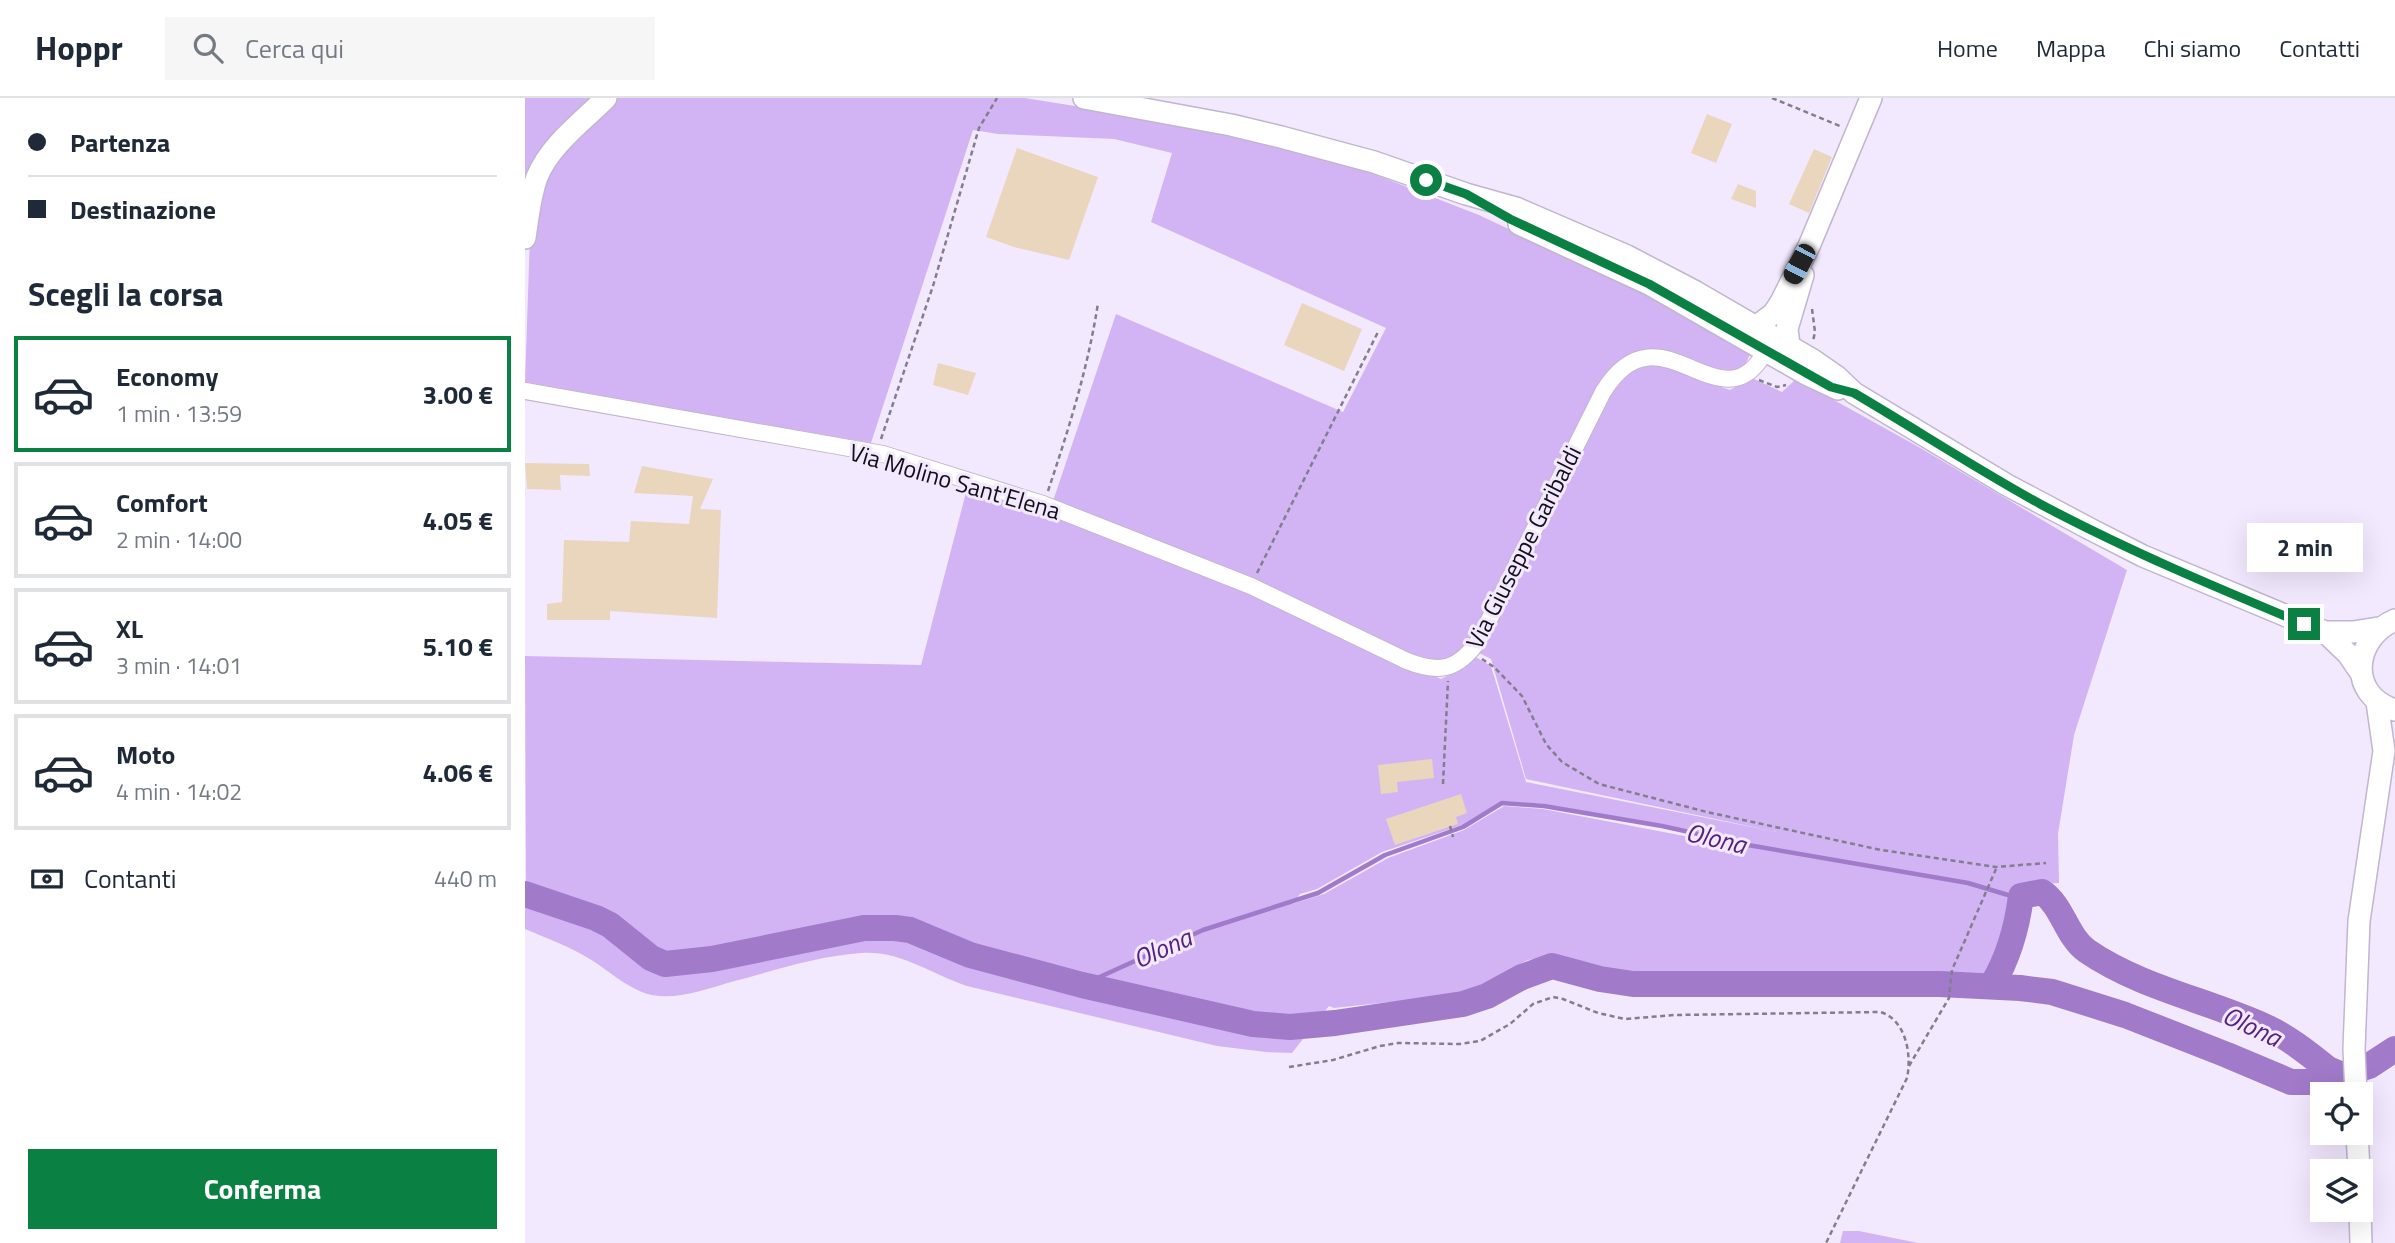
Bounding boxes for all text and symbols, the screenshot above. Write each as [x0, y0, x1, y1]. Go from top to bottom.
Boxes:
search box [165, 17, 655, 80]
text: Hoppr [35, 23, 123, 73]
icon: search [189, 29, 227, 67]
text: Cerca qui [245, 29, 344, 68]
text: Home [1937, 30, 1998, 66]
text: Mappa [2036, 30, 2105, 66]
text: Chi siamo [2143, 30, 2241, 66]
text: Contatti [2279, 30, 2360, 66]
text: Partenza [70, 123, 170, 162]
route start [1410, 164, 1442, 196]
text: Destinazione [70, 190, 216, 229]
car [1780, 241, 1819, 287]
text: Scegli la corsa [28, 270, 223, 318]
text: Economy [116, 357, 218, 396]
icon: car [32, 363, 95, 426]
text: 3.00 € [422, 375, 493, 414]
text: 1 min · 13:59 [116, 396, 242, 431]
street label: Via Molino Sant'Elena [845, 434, 1065, 528]
street label: Via Giuseppe Garibaldi [1456, 439, 1590, 655]
text: Comfort [116, 483, 208, 522]
icon: car [32, 489, 95, 552]
text: 4.05 € [422, 501, 493, 540]
text: 2 min · 14:00 [116, 522, 242, 557]
callout: 2 min [2246, 522, 2362, 572]
text: 2 min [2277, 530, 2333, 565]
route end [2288, 608, 2320, 640]
text: XL [116, 609, 143, 648]
icon: car [32, 615, 95, 678]
text: 5.10 € [422, 627, 493, 666]
text: 3 min · 14:01 [116, 648, 242, 683]
text: Moto [116, 735, 175, 774]
icon: car [32, 741, 95, 804]
text: 4.06 € [422, 753, 493, 792]
text: 4 min · 14:02 [116, 774, 242, 809]
water label: Olona [1682, 812, 1752, 864]
text: Contanti [84, 859, 176, 898]
icon: cash [28, 860, 66, 898]
text: 440 m [434, 861, 497, 896]
water label: Olona [1126, 917, 1199, 978]
water label: Olona [2216, 995, 2290, 1057]
map controls [2310, 1082, 2373, 1222]
button: locate [2310, 1082, 2373, 1145]
button: Conferma [28, 1149, 497, 1229]
button: layers [2310, 1159, 2373, 1222]

